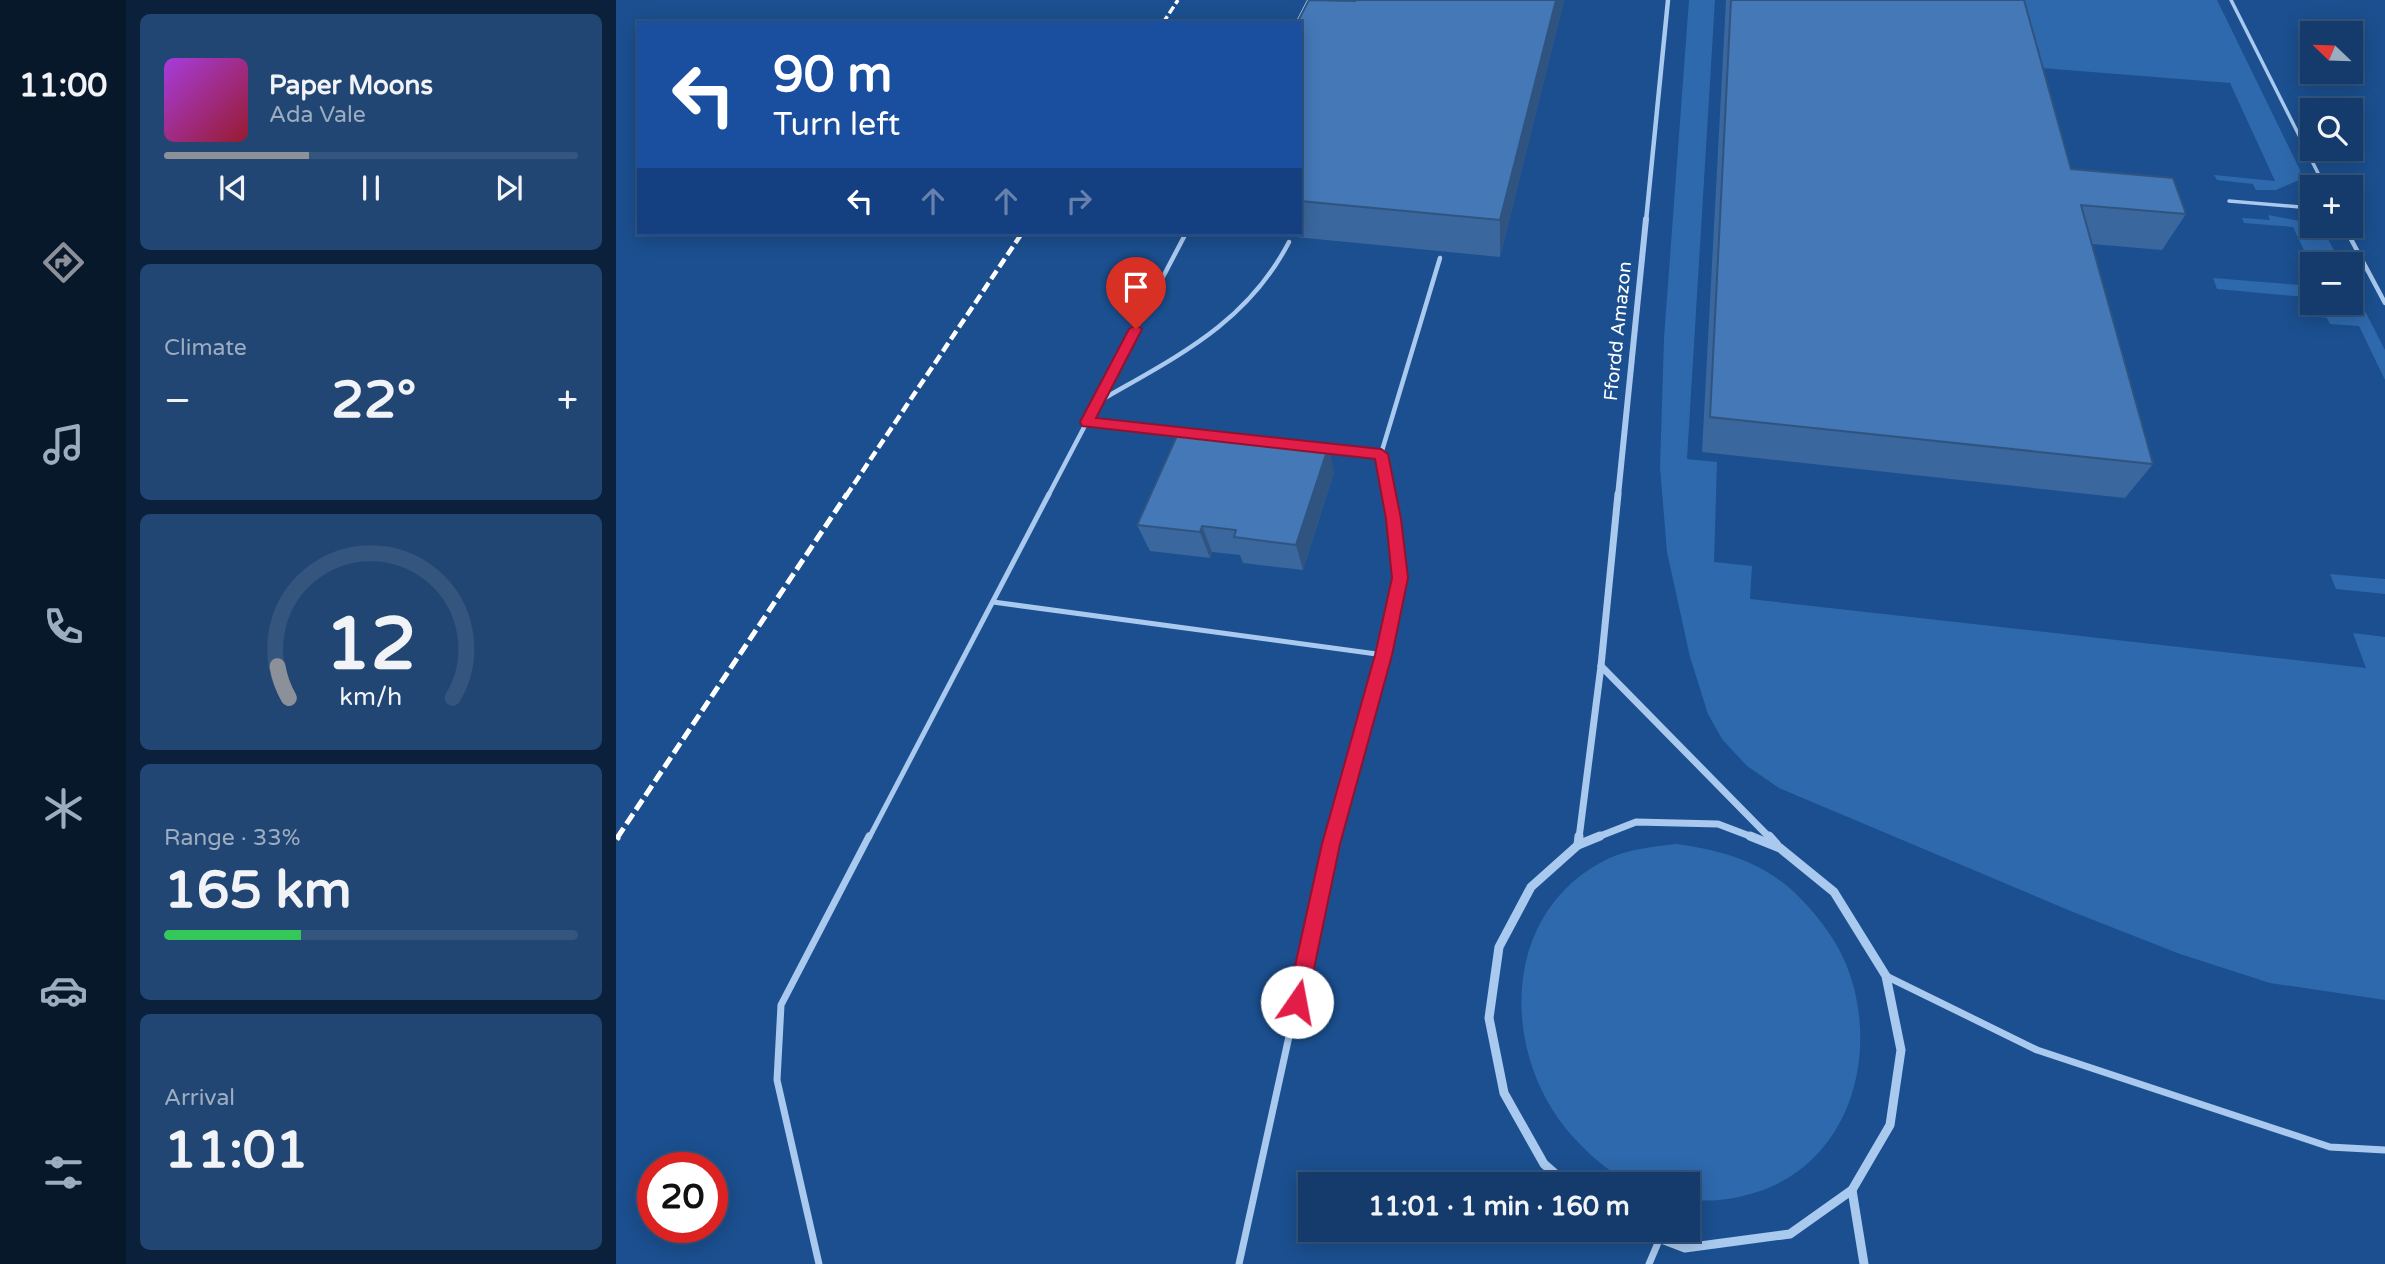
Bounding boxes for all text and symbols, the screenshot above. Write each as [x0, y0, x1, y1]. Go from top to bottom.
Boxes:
north arrow [2300, 21, 2362, 84]
map controls [2300, 21, 2363, 315]
text: 90 m [773, 46, 892, 105]
icon: left [658, 49, 749, 140]
text: 11:00 [19, 67, 107, 105]
text: Paper Moons [269, 70, 433, 101]
button: search [2300, 98, 2363, 161]
text: Ada Vale [269, 101, 366, 129]
text: Turn left [773, 106, 900, 144]
icon: previous [214, 169, 252, 207]
icon: pause [352, 169, 390, 207]
icon: next [490, 169, 528, 207]
button: + [2300, 175, 2363, 238]
icon: left [841, 182, 879, 220]
icon: ahead [914, 182, 952, 220]
icon: ahead [987, 182, 1025, 220]
icon: right [1060, 182, 1098, 220]
icon: directions [39, 238, 88, 287]
button: − [2300, 252, 2363, 315]
pin [1106, 257, 1166, 329]
street label: Ffordd Amazon [1600, 260, 1636, 402]
icon: arrive [1117, 268, 1155, 306]
text: Climate [164, 334, 247, 362]
text: 22° [331, 369, 416, 432]
text: − [164, 378, 191, 424]
text: + [557, 378, 578, 424]
icon: music [39, 420, 88, 469]
text: 12 [325, 601, 417, 689]
icon: phone [39, 602, 88, 651]
text: km/h [340, 682, 402, 712]
icon: climate [39, 784, 88, 833]
text: Range · 33% [164, 824, 300, 852]
text: 165 km [164, 859, 352, 922]
position arrow [1260, 965, 1334, 1039]
icon: car [39, 966, 88, 1015]
text: Arrival [164, 1084, 235, 1112]
text: 11:01 [164, 1119, 308, 1182]
icon: filters [39, 1148, 88, 1197]
speed limit sign: 20 [637, 1152, 728, 1243]
text: 11:01 · 1 min · 160 m [1368, 1191, 1630, 1222]

